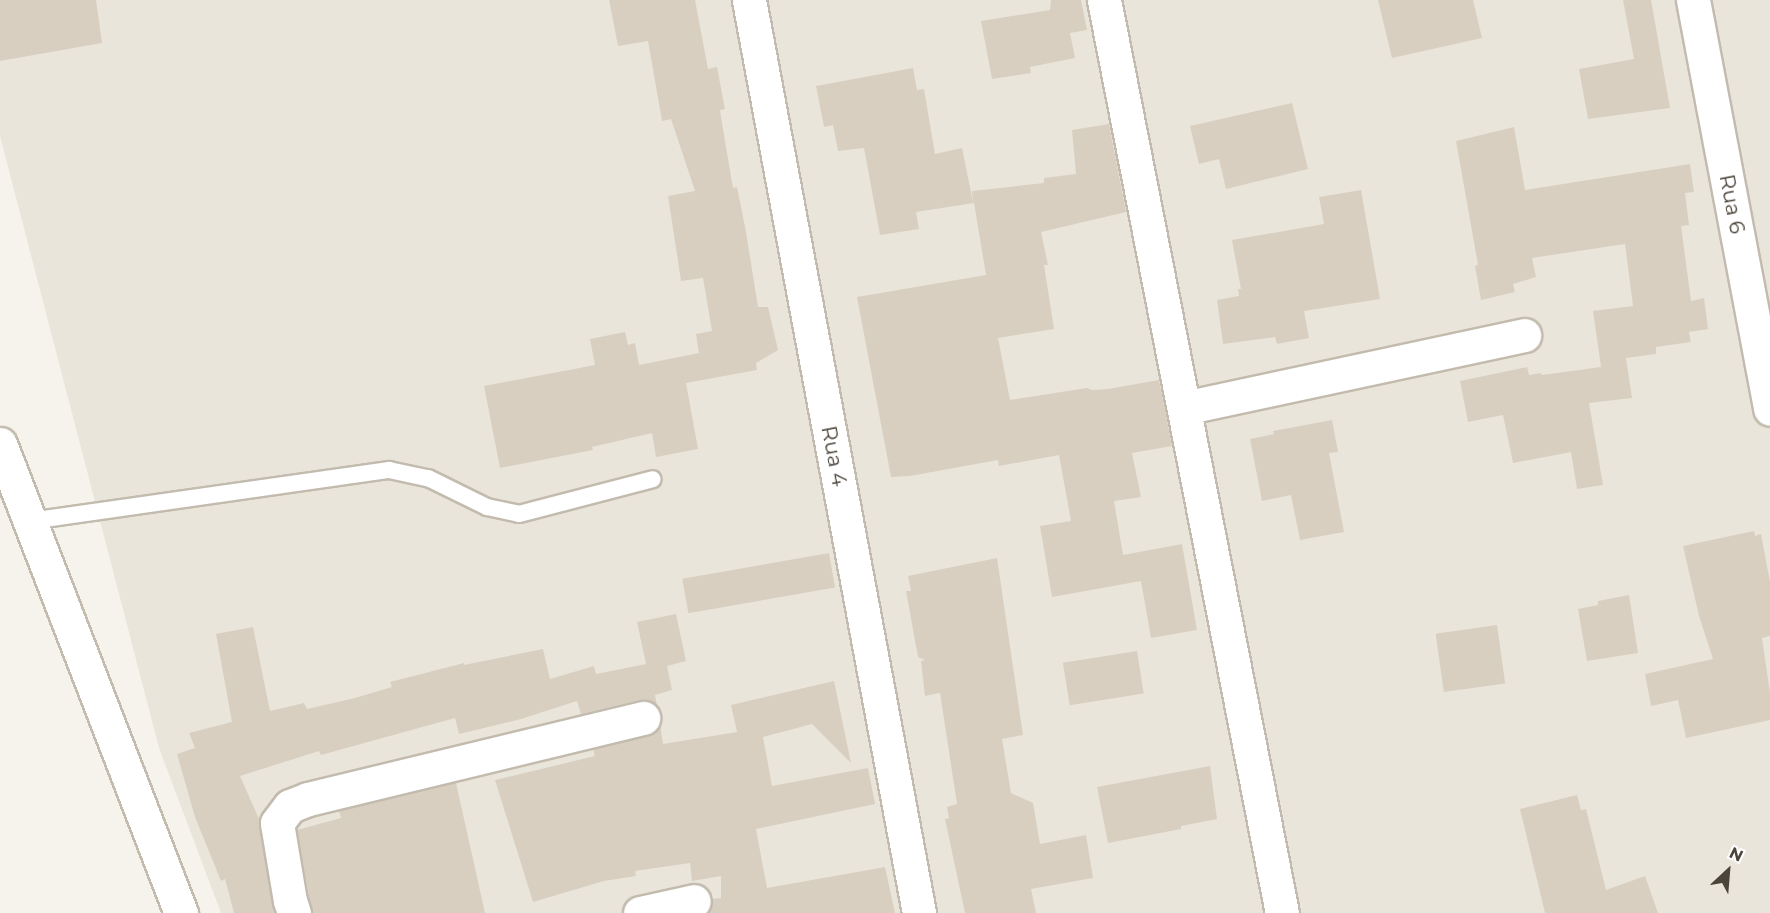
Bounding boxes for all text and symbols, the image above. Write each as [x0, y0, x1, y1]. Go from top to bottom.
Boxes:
street label: Rua 6 [1714, 172, 1750, 236]
street label: Rua 4 [816, 424, 852, 488]
north arrow [1698, 841, 1758, 901]
text: N [1726, 843, 1746, 866]

